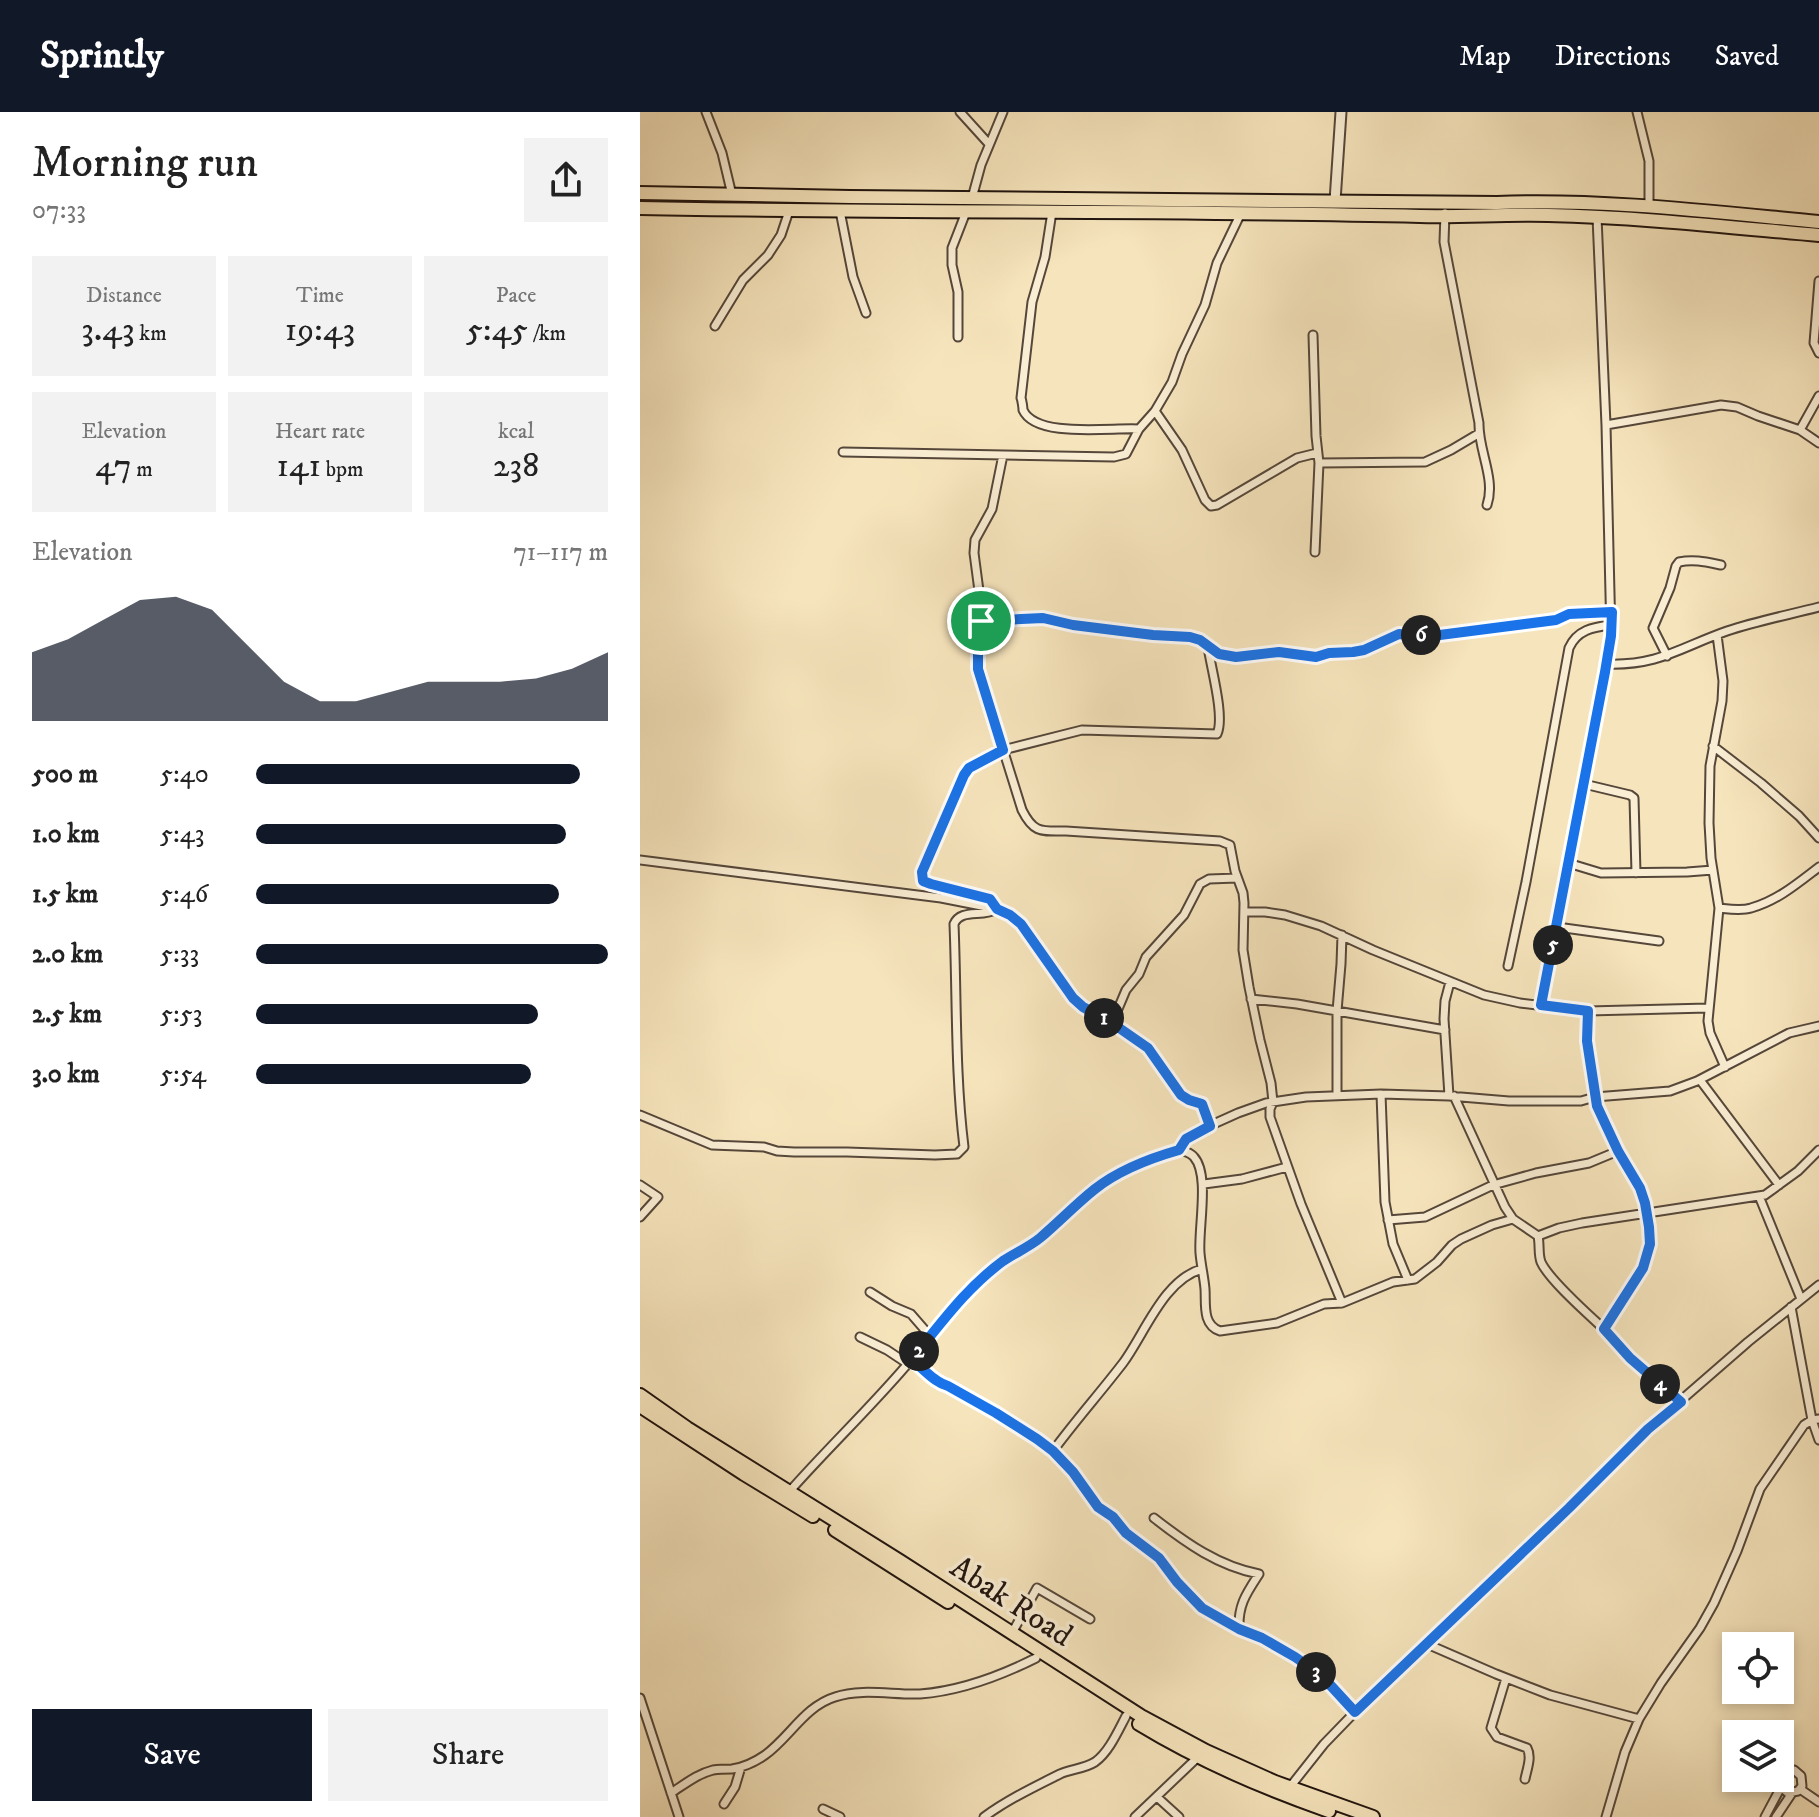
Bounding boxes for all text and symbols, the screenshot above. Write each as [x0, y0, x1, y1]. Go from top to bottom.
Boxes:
text: Sprintly [40, 32, 164, 80]
text: Map [1459, 39, 1511, 74]
text: Directions [1555, 39, 1671, 74]
text: Saved [1715, 39, 1779, 74]
text: Morning run [32, 136, 258, 191]
button: share [524, 138, 608, 222]
text: 07:33 [32, 194, 86, 227]
text: Distance [86, 282, 162, 309]
text: Time [296, 282, 344, 309]
text: Pace [496, 282, 536, 309]
text: 3.43 [81, 309, 135, 351]
text: 19:43 [285, 309, 355, 351]
text: 5:45 [466, 309, 528, 351]
text: km [135, 320, 167, 347]
text: /km [528, 320, 566, 347]
text: Elevation [81, 418, 167, 445]
text: Heart rate [275, 418, 365, 445]
text: kcal [498, 418, 534, 445]
text: 47 [95, 445, 132, 487]
text: 141 [276, 445, 321, 487]
text: 238 [493, 445, 539, 487]
text: m [132, 456, 153, 483]
text: bpm [321, 456, 364, 483]
text: Elevation [32, 536, 133, 569]
text: 71–117 m [513, 536, 608, 569]
pin [947, 587, 1015, 655]
icon: arrive [959, 599, 1003, 643]
pin: 6 [1401, 615, 1441, 655]
text: 6 [1415, 621, 1427, 648]
text: 500 m [32, 758, 98, 791]
text: 5:40 [160, 758, 209, 791]
text: 1.0 km [32, 818, 100, 851]
text: 5:43 [160, 818, 204, 851]
text: 1.5 km [32, 878, 98, 911]
text: 5:46 [160, 878, 208, 911]
pin: 5 [1533, 925, 1573, 965]
text: 5 [1548, 931, 1558, 958]
text: 2.0 km [32, 938, 103, 971]
text: 5:33 [160, 938, 199, 971]
text: 2.5 km [32, 998, 102, 1031]
text: 5:53 [160, 998, 202, 1031]
pin: 1 [1084, 998, 1124, 1038]
text: 1 [1100, 1004, 1108, 1031]
text: 3.0 km [32, 1058, 100, 1091]
text: 5:54 [160, 1058, 206, 1091]
pin: 2 [899, 1331, 939, 1371]
text: 2 [914, 1337, 924, 1364]
pin: 4 [1640, 1364, 1680, 1404]
text: 4 [1654, 1370, 1666, 1397]
street label: Abak Road [942, 1548, 1080, 1656]
map controls [1722, 1632, 1794, 1792]
button: locate [1722, 1632, 1794, 1704]
pin: 3 [1296, 1652, 1336, 1692]
text: 3 [1312, 1658, 1320, 1685]
button: Save [32, 1709, 312, 1801]
button: Share [328, 1709, 608, 1801]
button: layers [1722, 1720, 1794, 1792]

